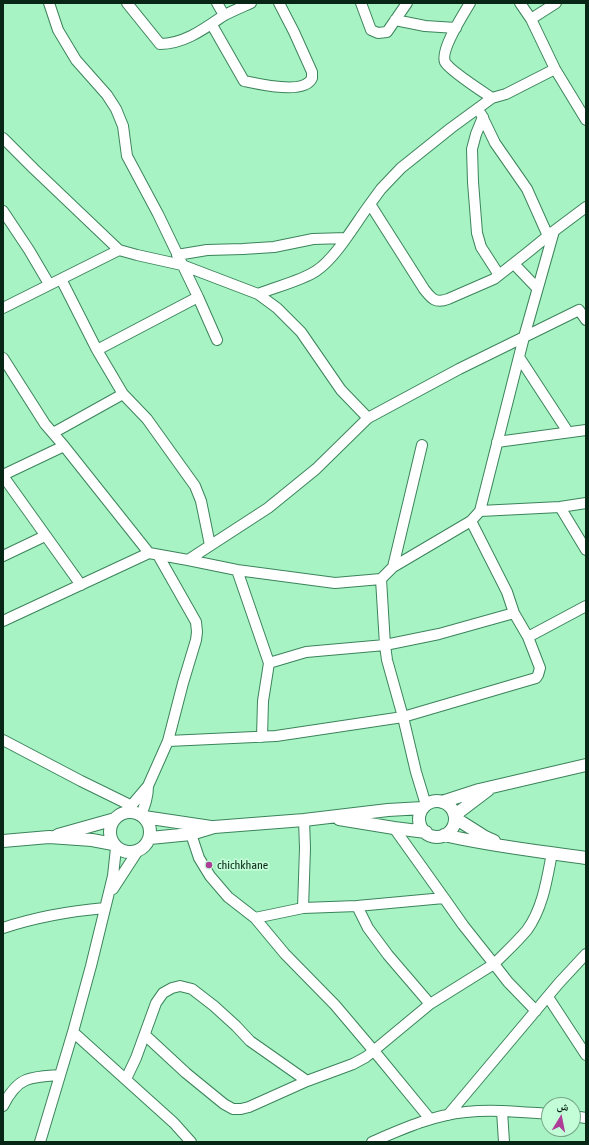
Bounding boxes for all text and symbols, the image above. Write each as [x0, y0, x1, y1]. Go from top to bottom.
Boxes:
place label: chichkhane [217, 858, 268, 872]
marker: chichkhane [204, 860, 214, 870]
north arrow [541, 1097, 581, 1137]
text: ش [556, 1099, 570, 1113]

